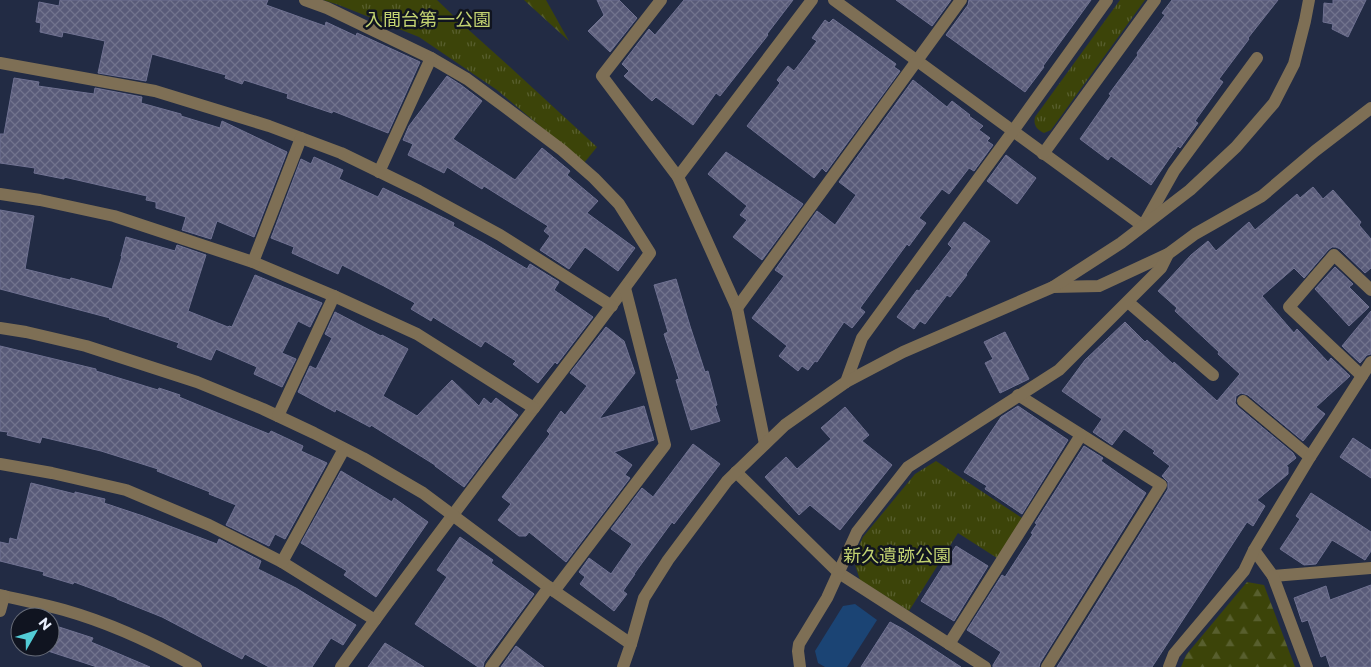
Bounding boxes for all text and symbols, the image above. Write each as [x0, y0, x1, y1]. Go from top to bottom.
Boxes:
park label: 入間台第一公園 [365, 9, 491, 31]
park label: 新久遺跡公園 [843, 545, 951, 567]
north arrow [10, 607, 60, 657]
text: N [35, 614, 56, 634]

